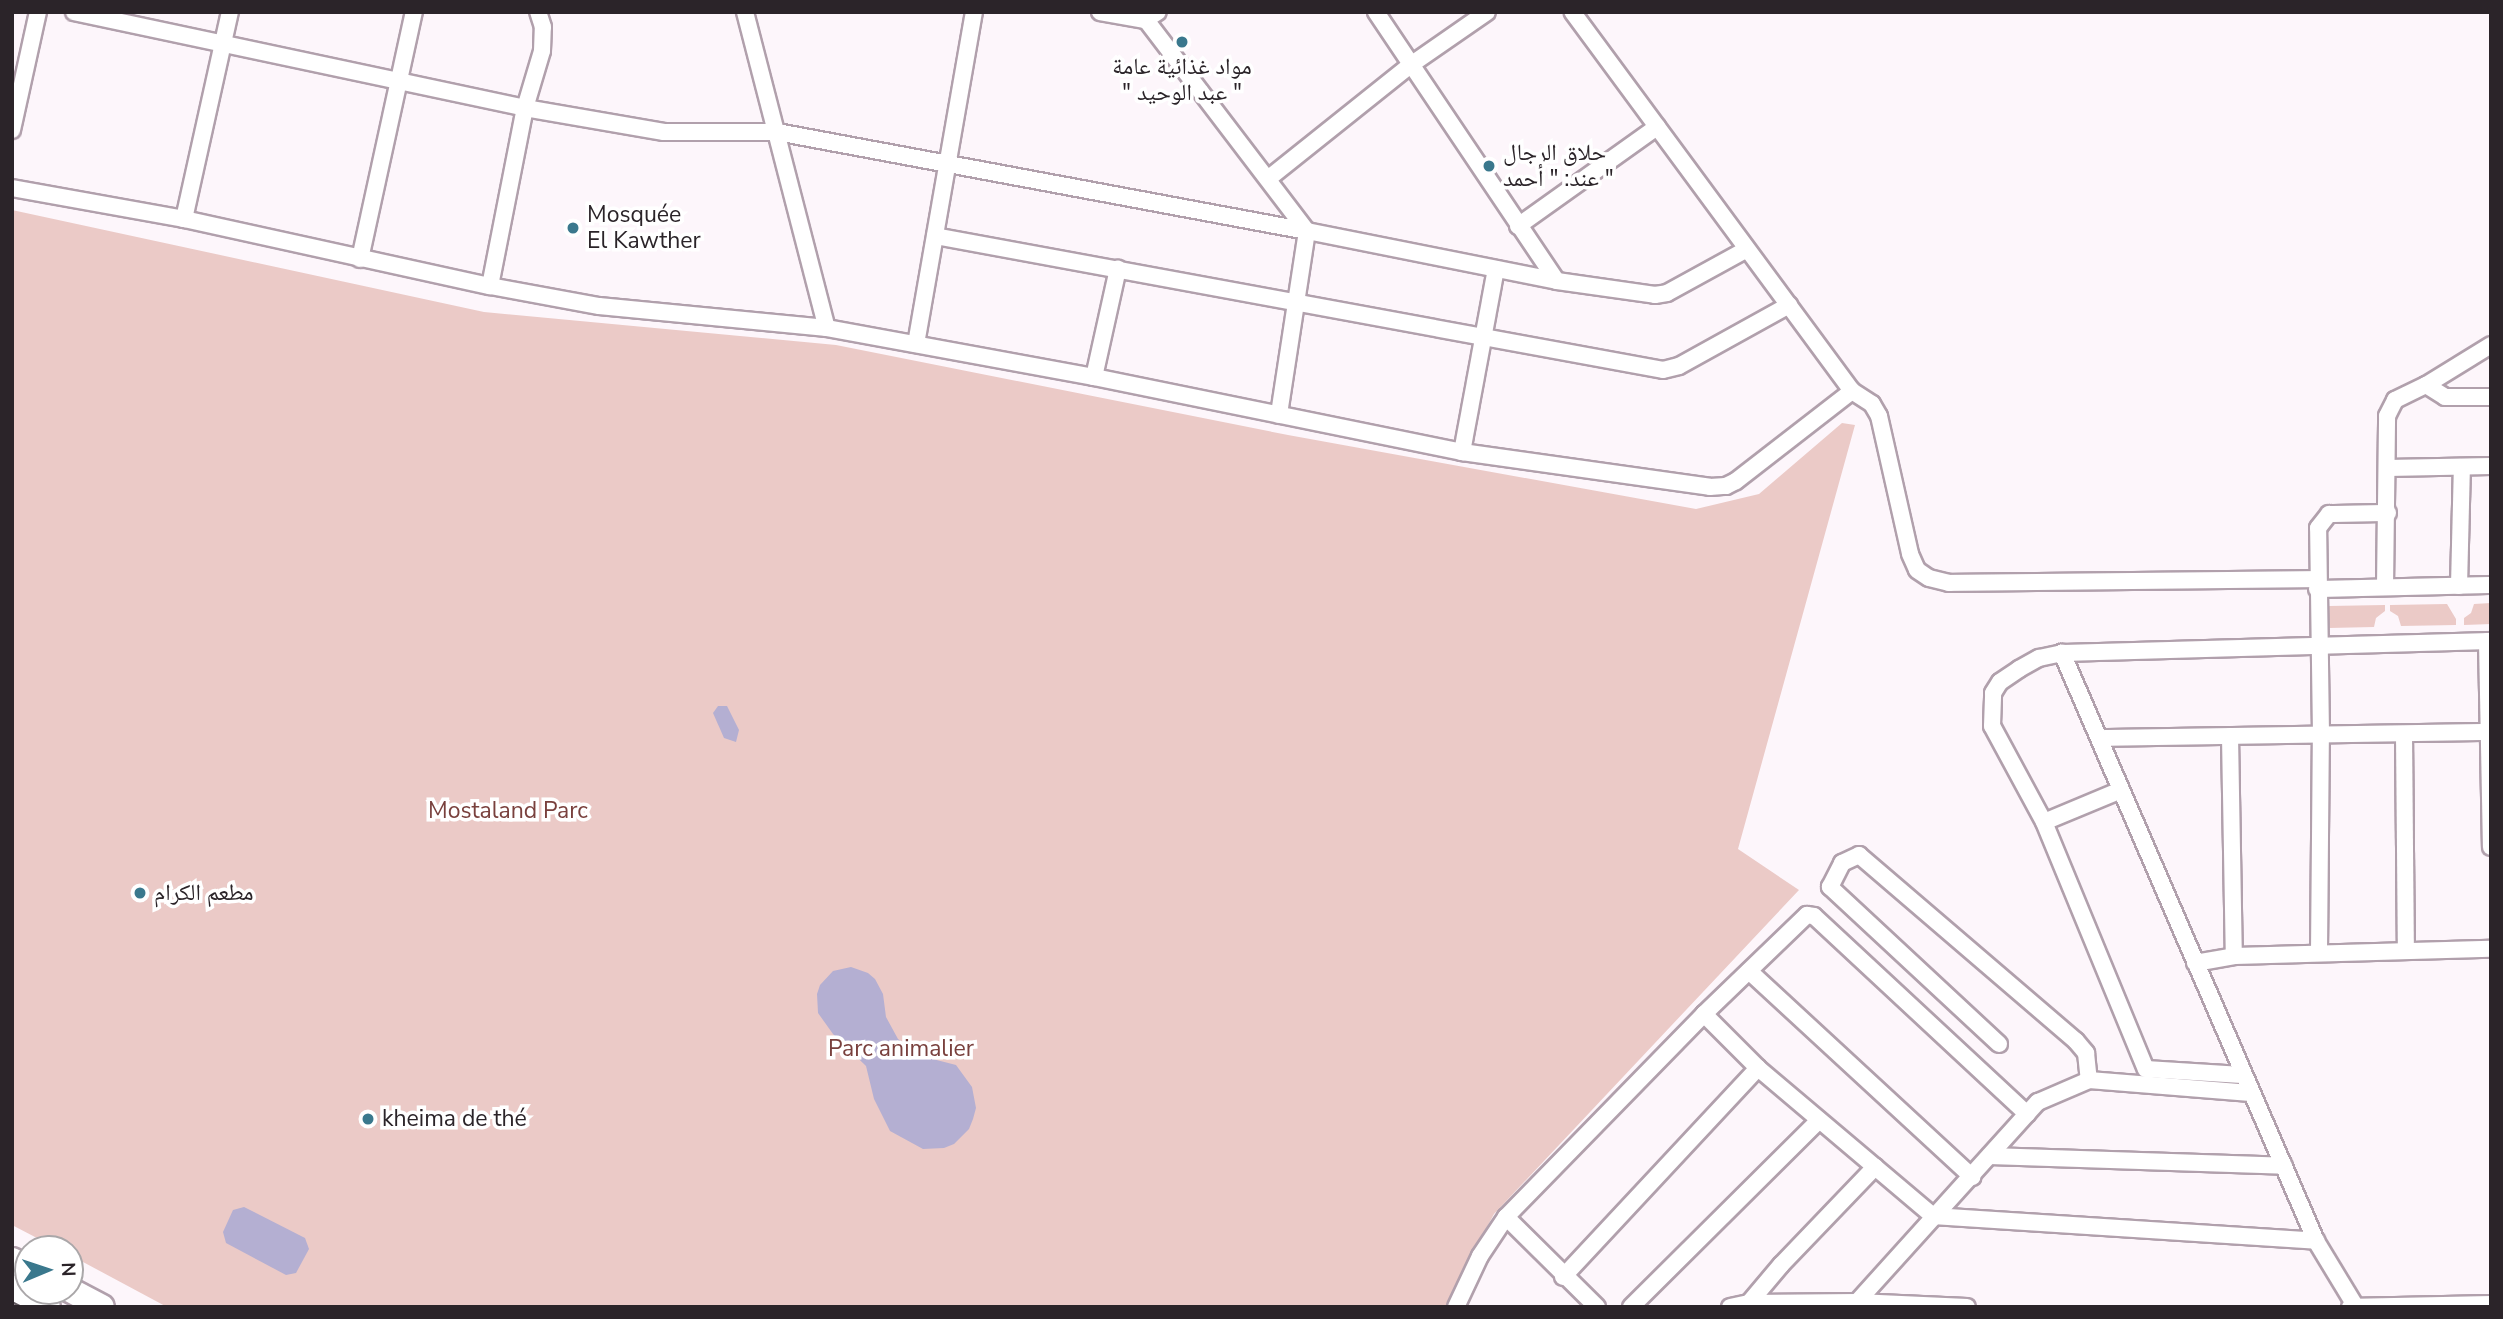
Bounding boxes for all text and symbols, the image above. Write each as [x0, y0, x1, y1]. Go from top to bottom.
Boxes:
marker: مواد غذائية عامة " عبد الوحيد " [1174, 34, 1190, 50]
place label: مواد غذائية عامة " عبد الوحيد " [1112, 53, 1252, 107]
place label: حلاق الرجال عند: " أحمد " [1503, 139, 1614, 193]
marker: حلاق الرجال عند: " أحمد " [1481, 158, 1497, 174]
place label: Mosquée El Kawther [587, 201, 701, 255]
marker: Mosquée El Kawther [565, 220, 581, 236]
park label: Mostaland Parc [428, 797, 588, 825]
place label: مطعم الكرام [154, 879, 253, 907]
marker: مطعم الكرام [132, 885, 148, 901]
park label: Parc animalier [828, 1035, 974, 1063]
place label: kheima de thé [382, 1105, 527, 1133]
marker: kheima de thé [360, 1111, 376, 1127]
north arrow [14, 1235, 84, 1305]
text: N [55, 1262, 81, 1277]

